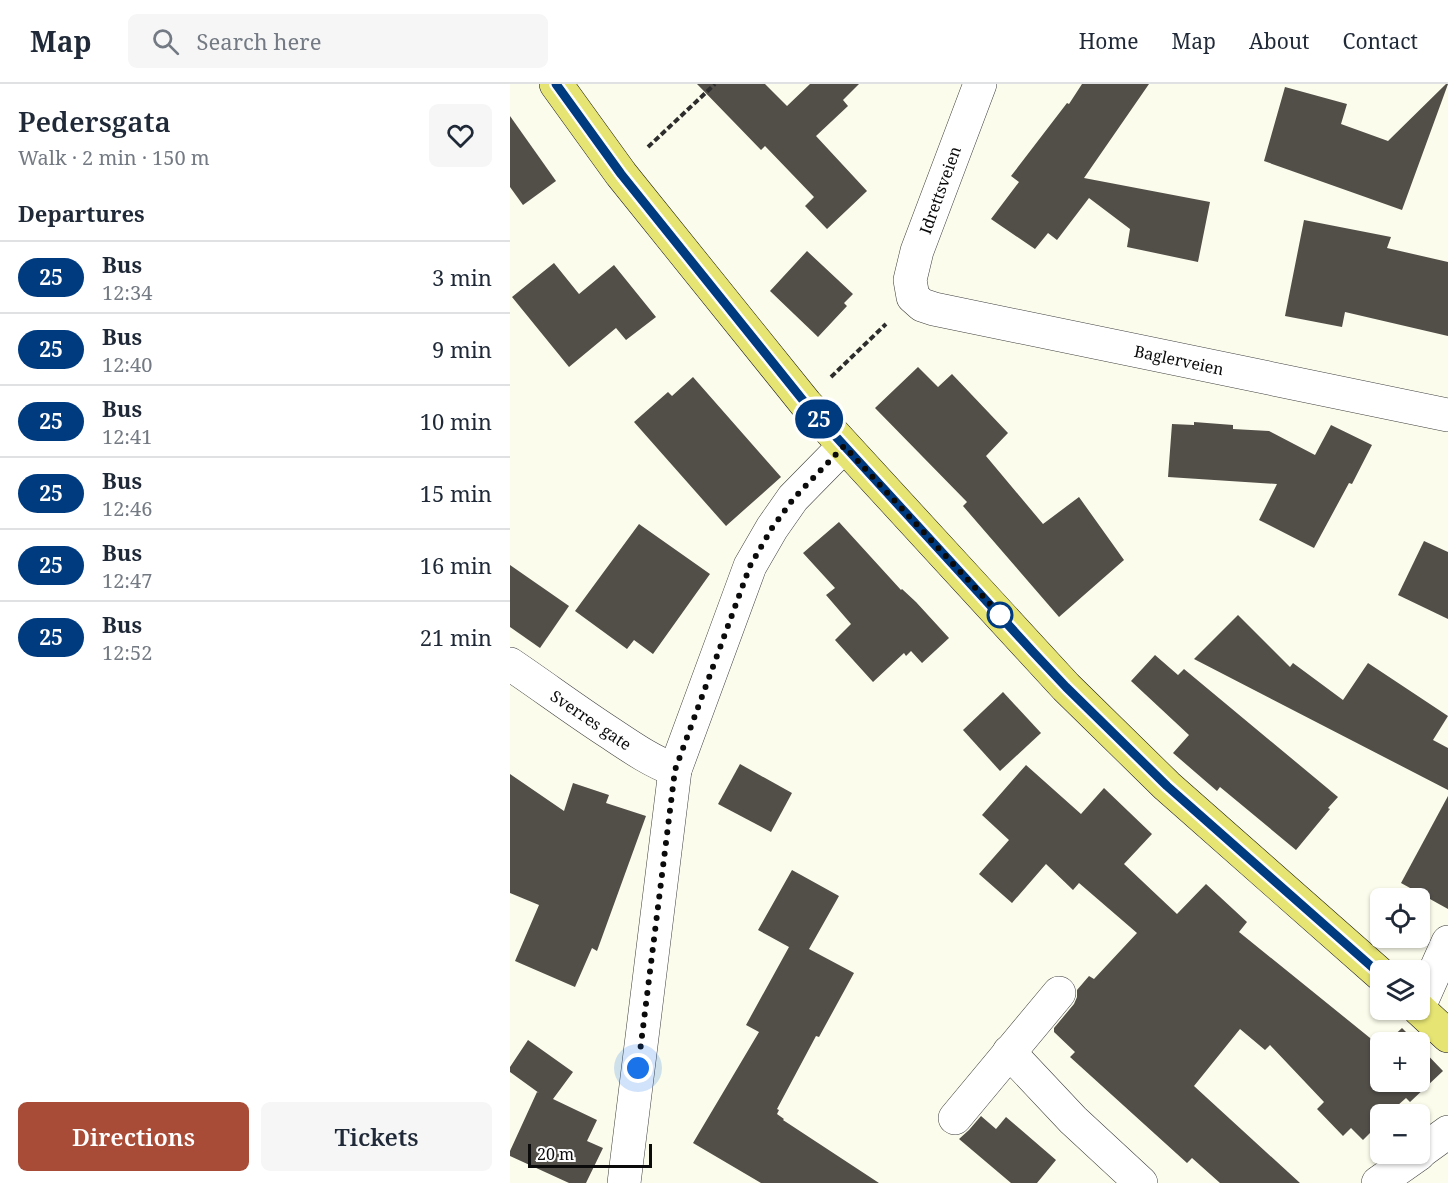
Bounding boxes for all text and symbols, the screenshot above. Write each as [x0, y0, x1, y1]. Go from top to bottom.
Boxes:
search box [128, 14, 548, 68]
text: Map [30, 22, 92, 60]
icon: search [149, 25, 182, 58]
text: Search here [197, 26, 321, 56]
text: Home [1079, 27, 1139, 55]
text: Map [1172, 27, 1216, 55]
text: About [1249, 27, 1310, 55]
text: Contact [1343, 27, 1418, 55]
text: Pedersgata [18, 102, 171, 140]
button: heart [429, 104, 492, 167]
street label: Idrettsveien [914, 143, 966, 237]
text: Walk · 2 min · 150 m [18, 144, 210, 171]
text: Departures [18, 198, 145, 228]
text: Bus [102, 249, 142, 279]
text: 3 min [432, 262, 492, 292]
text: 25 [39, 263, 63, 291]
text: 12:34 [102, 279, 152, 306]
text: Bus [102, 321, 142, 351]
text: 9 min [432, 334, 492, 364]
text: 25 [39, 335, 63, 363]
street label: Baglerveien [1132, 340, 1226, 380]
text: 12:40 [102, 351, 152, 378]
text: Bus [102, 393, 142, 423]
line badge: 25 [792, 400, 846, 438]
text: 25 [807, 405, 831, 433]
text: 10 min [420, 406, 492, 436]
text: 25 [39, 407, 63, 435]
text: 12:41 [102, 423, 152, 450]
text: Bus [102, 465, 142, 495]
text: 15 min [420, 478, 492, 508]
text: 25 [39, 479, 63, 507]
text: 12:46 [102, 495, 152, 522]
text: Bus [102, 537, 142, 567]
text: 16 min [420, 550, 492, 580]
text: 25 [39, 551, 63, 579]
text: 12:47 [102, 567, 152, 594]
unlabelled marker [987, 602, 1013, 628]
text: Bus [102, 609, 142, 639]
text: 21 min [420, 622, 492, 652]
text: 25 [39, 623, 63, 651]
text: 12:52 [102, 639, 152, 666]
street label: Sverres gate [546, 685, 636, 755]
map controls [1370, 888, 1430, 1164]
button: locate [1370, 888, 1430, 948]
button: layers [1370, 960, 1430, 1020]
button: + [1370, 1032, 1430, 1092]
your location [623, 1053, 653, 1083]
button: Directions [18, 1102, 249, 1171]
button: Tickets [261, 1102, 492, 1171]
button: − [1370, 1104, 1430, 1164]
scale bar [528, 1141, 652, 1168]
text: 20 m [537, 1143, 574, 1165]

